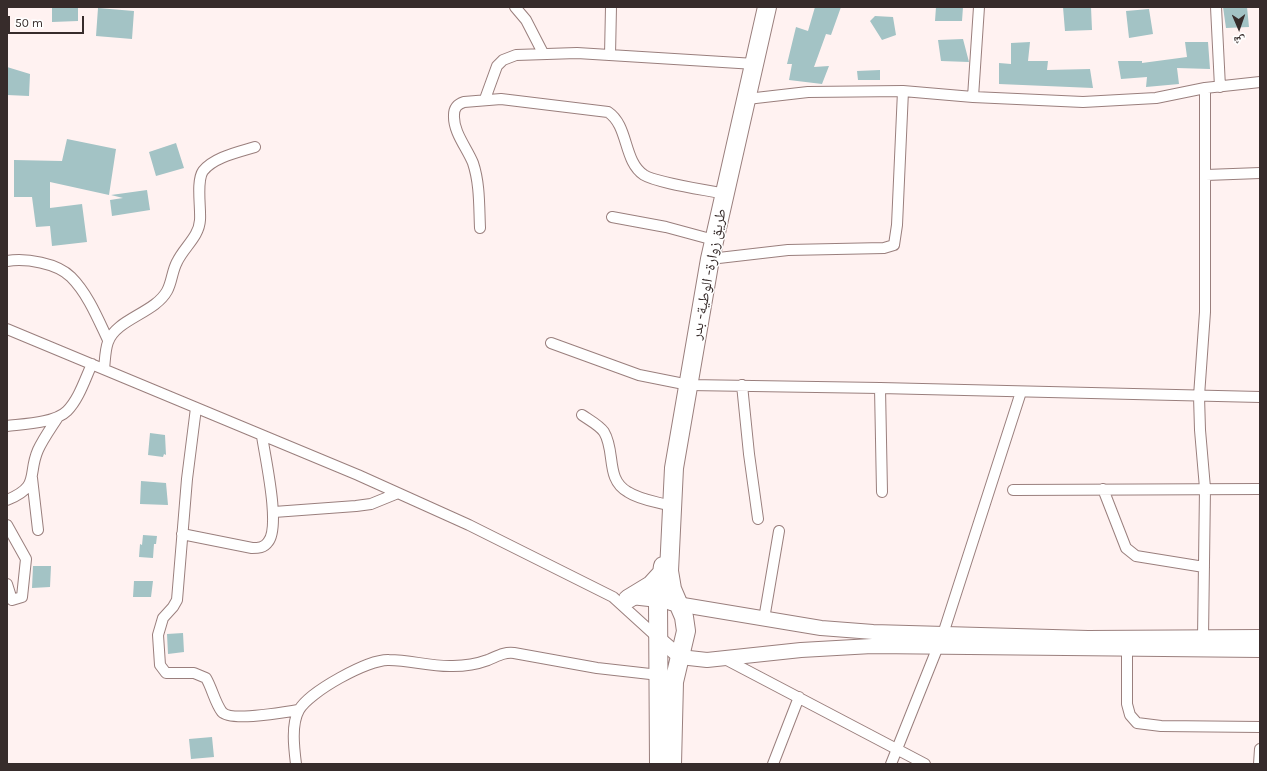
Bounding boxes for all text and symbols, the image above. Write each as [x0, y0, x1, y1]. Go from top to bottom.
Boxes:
scale bar [10, 8, 86, 34]
north arrow [1219, 8, 1259, 48]
text: 50 m [15, 16, 43, 30]
text: ش [1233, 34, 1246, 47]
street label: طريق زوارة- الوطية- بدر [687, 207, 731, 341]

